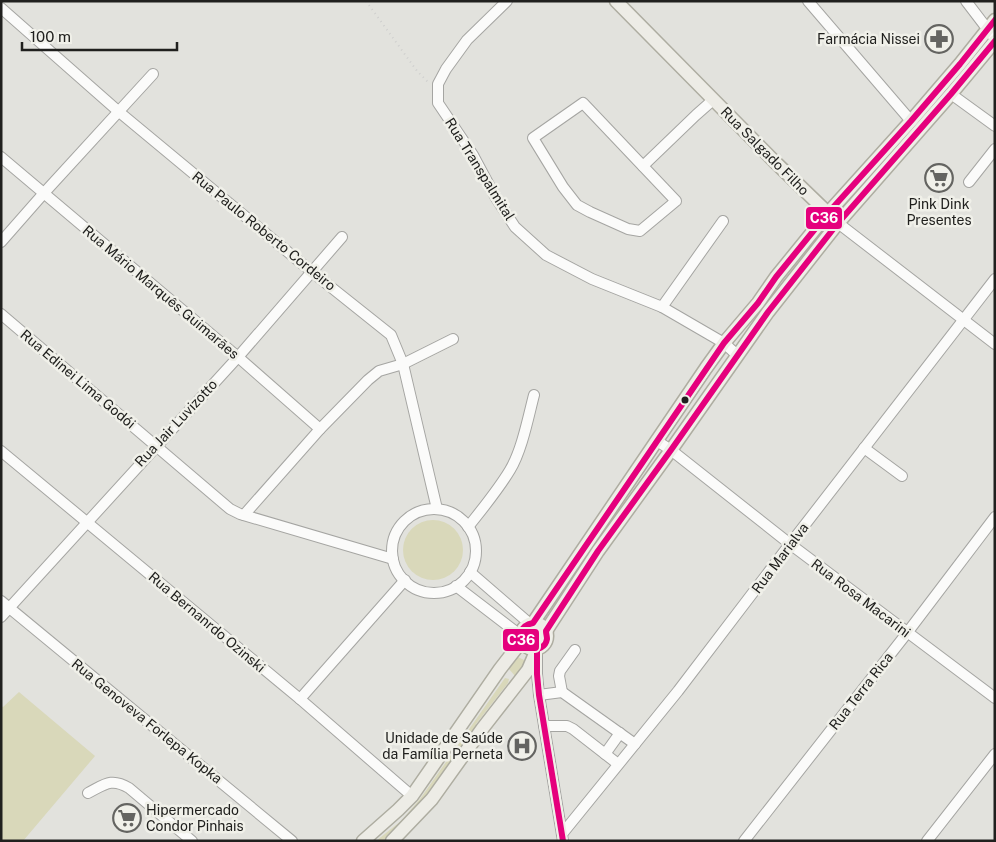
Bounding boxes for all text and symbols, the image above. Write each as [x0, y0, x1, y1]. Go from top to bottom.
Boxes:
scale bar [22, 20, 178, 52]
pharmacy icon: Farmácia Nissei [924, 24, 954, 54]
text: 100 m [30, 28, 71, 45]
place label: Farmácia Nissei [817, 31, 920, 47]
street label: Rua Salgado Filho [718, 104, 812, 198]
street label: Rua Transpalmital [442, 115, 518, 223]
supermarket icon: Pink Dink Presentes [924, 163, 954, 193]
street label: Rua Paulo Roberto Cordeiro [189, 168, 339, 294]
place label: Pink Dink Presentes [906, 196, 972, 228]
line badge: C36 [805, 206, 843, 230]
text: C36 [810, 210, 838, 226]
street label: Rua Mário Marquês Guimarães [80, 222, 242, 362]
street label: Rua Edinei Lima Godói [17, 326, 139, 432]
street label: Rua Jair Luvizotto [132, 376, 221, 470]
unlabelled marker [680, 395, 690, 405]
street label: Rua Marialva [748, 520, 812, 596]
street label: Rua Rosa Macarini [808, 556, 914, 640]
street label: Rua Bernanrdo Ozinski [145, 569, 269, 675]
line badge: C36 [502, 628, 540, 652]
text: C36 [507, 632, 535, 648]
street label: Rua Terra Rica [826, 649, 896, 733]
street label: Rua Genoveva Forlepa Kopka [69, 655, 225, 787]
place label: Unidade de Saúde da Família Perneta [382, 730, 503, 762]
hospital icon: Unidade de Saúde da Família Perneta [507, 731, 537, 761]
place label: Hipermercado Condor Pinhais [146, 802, 244, 834]
supermarket icon: Hipermercado Condor Pinhais [112, 803, 142, 833]

